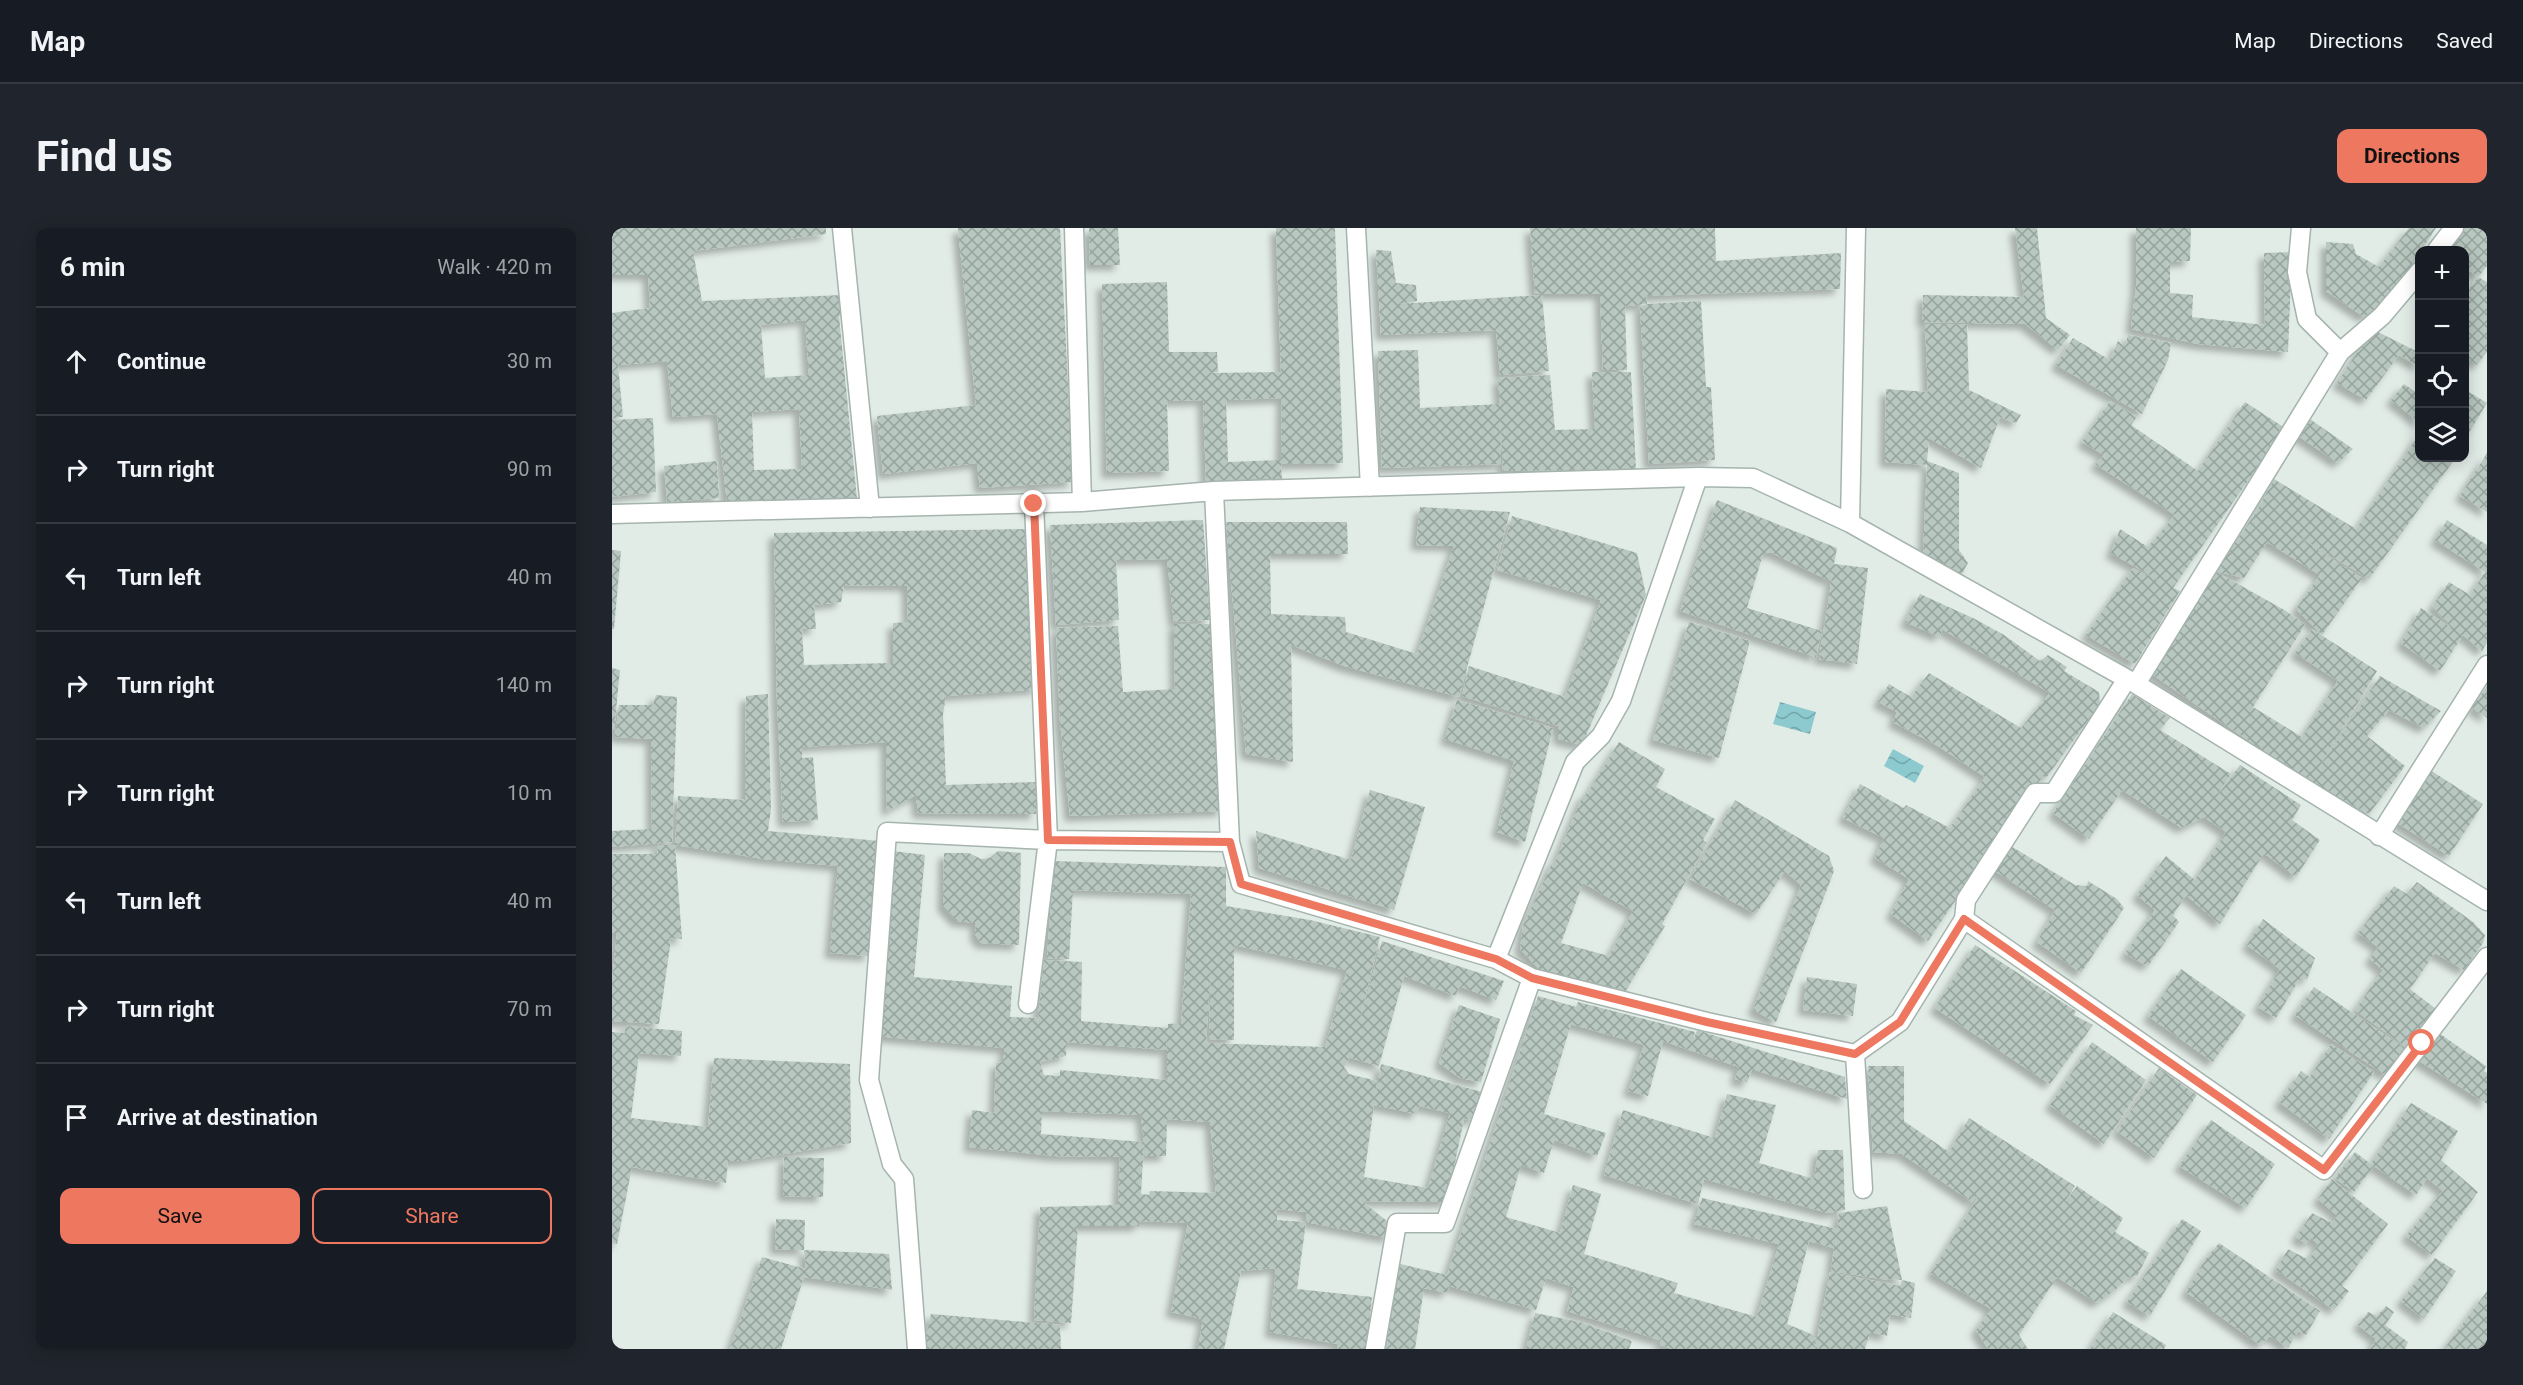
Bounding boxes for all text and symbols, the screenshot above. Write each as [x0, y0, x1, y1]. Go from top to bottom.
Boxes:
text: Map [30, 25, 85, 58]
text: Map [2234, 29, 2276, 53]
text: Directions [2309, 29, 2403, 53]
text: Saved [2436, 29, 2493, 53]
button: Directions [2337, 129, 2487, 183]
text: Find us [36, 132, 173, 181]
map controls [2415, 246, 2469, 462]
button: + [2415, 246, 2469, 300]
text: 6 min [60, 252, 125, 282]
text: Walk · 420 m [437, 255, 552, 279]
button: − [2415, 300, 2469, 354]
icon: ahead [60, 345, 93, 378]
text: Continue [117, 349, 206, 374]
text: 30 m [507, 349, 552, 373]
button: locate [2415, 354, 2469, 408]
button: layers [2415, 408, 2469, 462]
icon: right [60, 453, 93, 486]
text: Turn right [117, 457, 214, 482]
text: 90 m [507, 457, 552, 481]
route end [1020, 490, 1046, 516]
icon: left [60, 561, 93, 594]
text: Turn left [117, 565, 201, 590]
text: 40 m [507, 565, 552, 589]
icon: right [60, 669, 93, 702]
text: Turn right [117, 673, 214, 698]
text: 140 m [496, 673, 552, 697]
icon: right [60, 777, 93, 810]
text: Turn right [117, 781, 214, 806]
text: 10 m [507, 781, 552, 805]
icon: left [60, 885, 93, 918]
text: Turn left [117, 889, 201, 914]
text: 40 m [507, 889, 552, 913]
icon: right [60, 993, 93, 1026]
text: Turn right [117, 997, 214, 1022]
text: 70 m [507, 997, 552, 1021]
route start [2408, 1029, 2434, 1055]
icon: arrive [60, 1101, 93, 1134]
text: Arrive at destination [117, 1105, 318, 1130]
button: Save [60, 1188, 300, 1244]
button: Share [312, 1188, 552, 1244]

